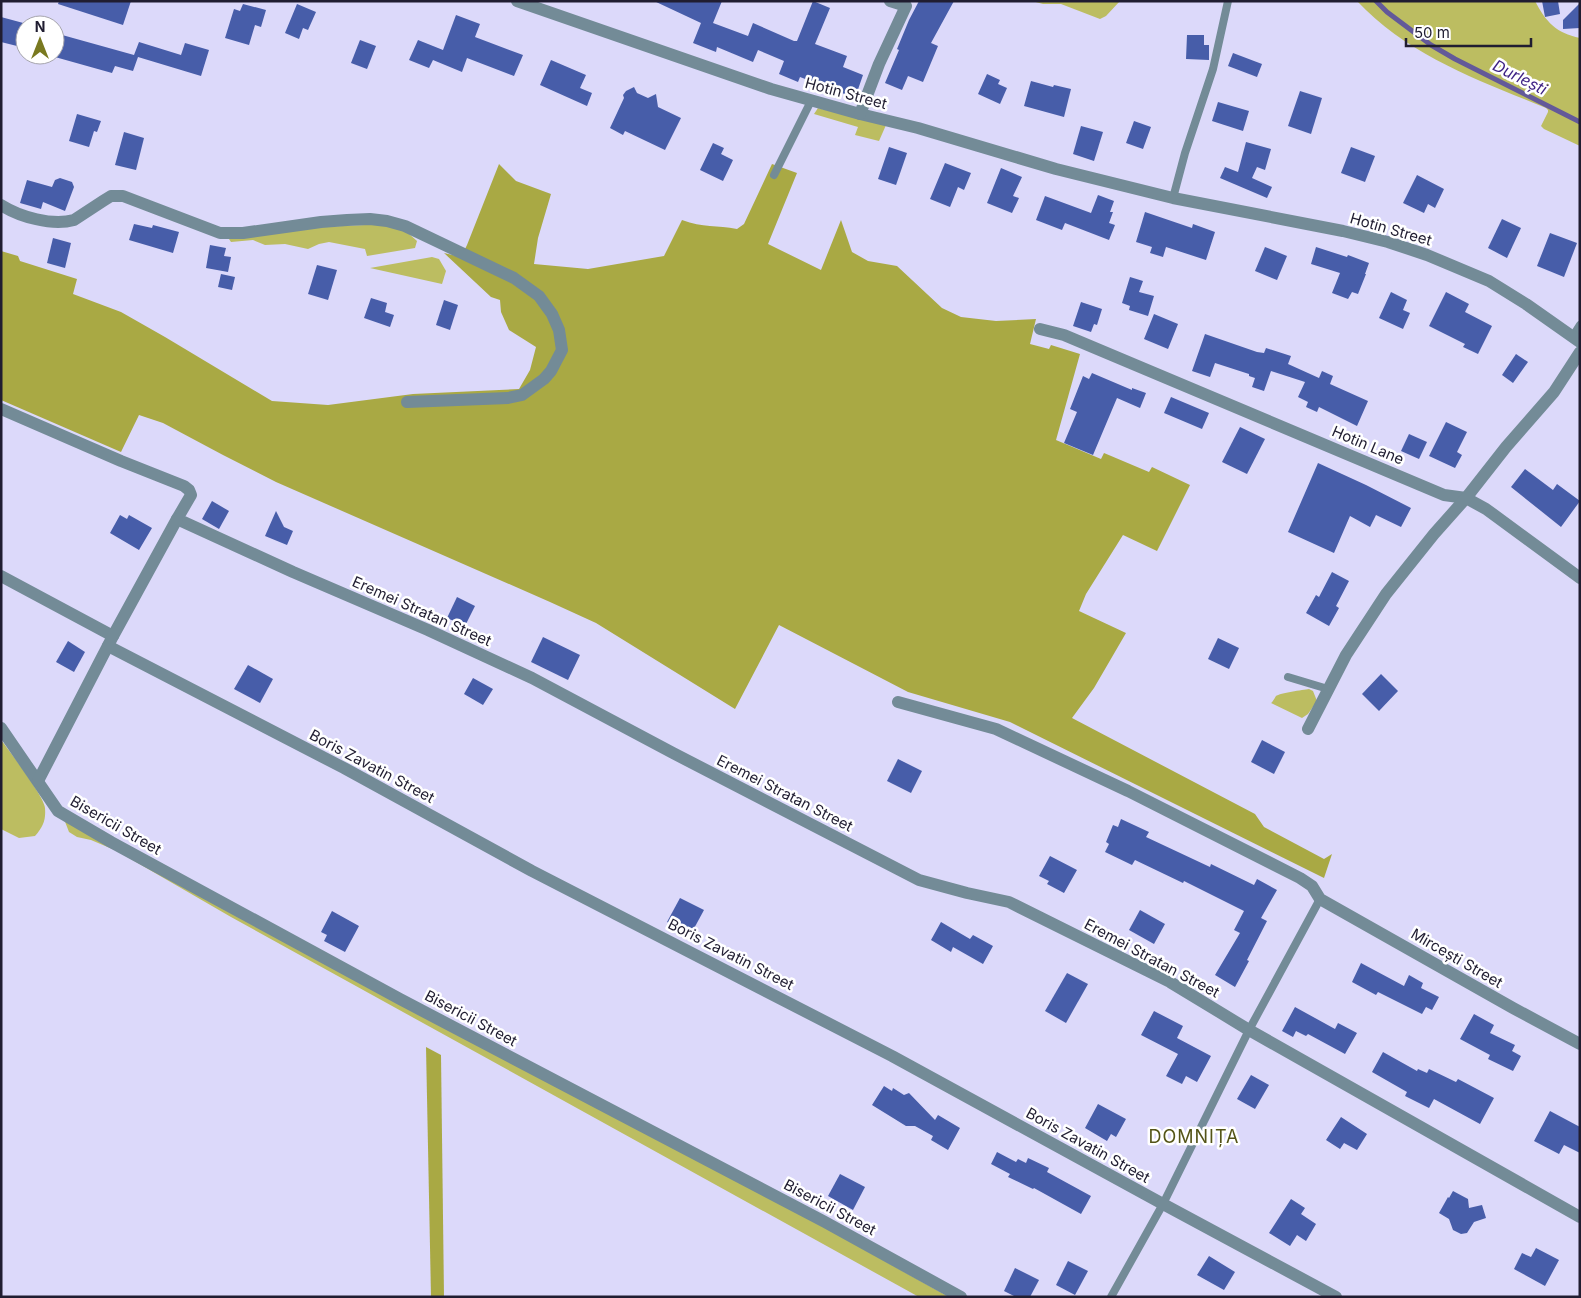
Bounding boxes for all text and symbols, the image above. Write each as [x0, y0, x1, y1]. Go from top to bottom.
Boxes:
north arrow [15, 15, 65, 65]
scale bar [1406, 15, 1531, 47]
text: N [35, 18, 45, 35]
text: 50 m [1414, 23, 1450, 42]
water label: Durlești [1490, 55, 1551, 100]
street label: Hotin Street [803, 73, 889, 113]
street label: Hotin Street [1348, 208, 1434, 250]
street label: Hotin Lane [1329, 421, 1407, 469]
street label: Eremei Stratan Street [349, 572, 495, 650]
street label: Boris Zavatin Street [306, 725, 438, 807]
street label: Eremei Stratan Street [714, 750, 856, 836]
street label: Bisericii Street [67, 791, 165, 859]
street label: Boris Zavatin Street [665, 914, 797, 994]
street label: Eremei Stratan Street [1081, 914, 1223, 1002]
street label: Mircești Street [1408, 924, 1506, 992]
street label: Bisericii Street [422, 986, 521, 1050]
street label: Boris Zavatin Street [1023, 1103, 1153, 1187]
district label: DOMNIȚA [1149, 1126, 1239, 1148]
street label: Bisericii Street [781, 1175, 880, 1239]

